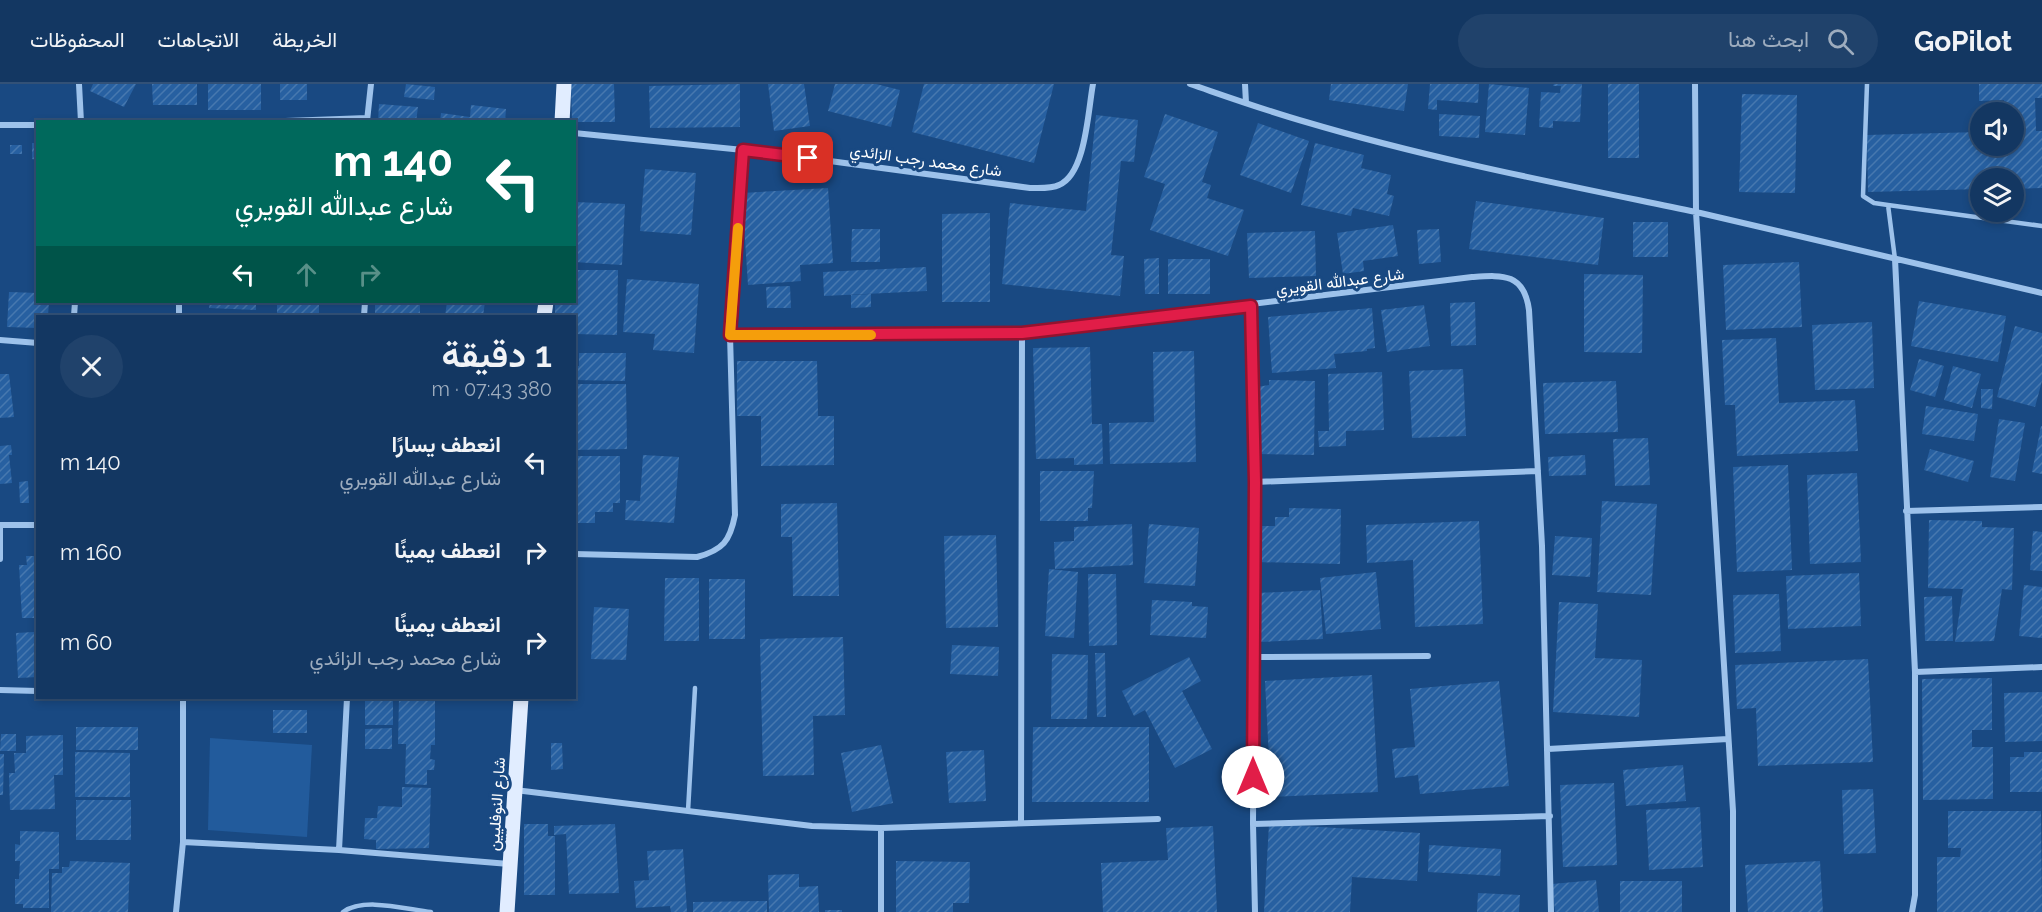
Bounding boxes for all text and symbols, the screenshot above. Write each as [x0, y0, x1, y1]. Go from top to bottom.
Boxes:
search box [1458, 14, 1878, 68]
icon: search [1824, 25, 1857, 58]
text: GoPilot [1914, 25, 2012, 58]
text: ابحث هنا [1728, 26, 1809, 52]
text: المحفوظات [30, 27, 125, 52]
text: الاتجاهات [158, 27, 239, 52]
text: الخريطة [272, 27, 337, 52]
map controls [1970, 102, 2024, 222]
button: sound [1970, 102, 2024, 156]
pin [782, 132, 833, 183]
text: 140 m [333, 137, 453, 186]
street label: شارع محمد رجب الزائدي [848, 140, 1003, 185]
icon: arrive [791, 141, 824, 174]
icon: left [474, 144, 552, 222]
button: layers [1970, 168, 2024, 222]
text: شارع عبدالله القويري [235, 190, 453, 221]
icon: left [227, 258, 260, 291]
icon: ahead [290, 258, 323, 291]
icon: right [353, 258, 386, 291]
street label: شارع عبدالله القويري [1275, 264, 1406, 303]
text: 1 دقيقة [442, 333, 552, 375]
button: close [60, 335, 123, 398]
text: 380 m · 07:43 [432, 377, 552, 401]
text: انعطف يسارًا [392, 431, 501, 457]
icon: left [519, 446, 552, 479]
text: 140 m [60, 449, 121, 475]
text: شارع عبدالله القويري [339, 466, 501, 490]
icon: right [519, 536, 552, 569]
text: انعطف يمينًا [394, 537, 501, 563]
text: 160 m [60, 539, 122, 565]
text: انعطف يمينًا [394, 611, 501, 637]
icon: right [519, 626, 552, 659]
text: 60 m [60, 629, 113, 655]
text: شارع محمد رجب الزائدي [310, 646, 501, 670]
position arrow [1221, 745, 1285, 809]
street label: شارع النوفليين [484, 757, 511, 852]

